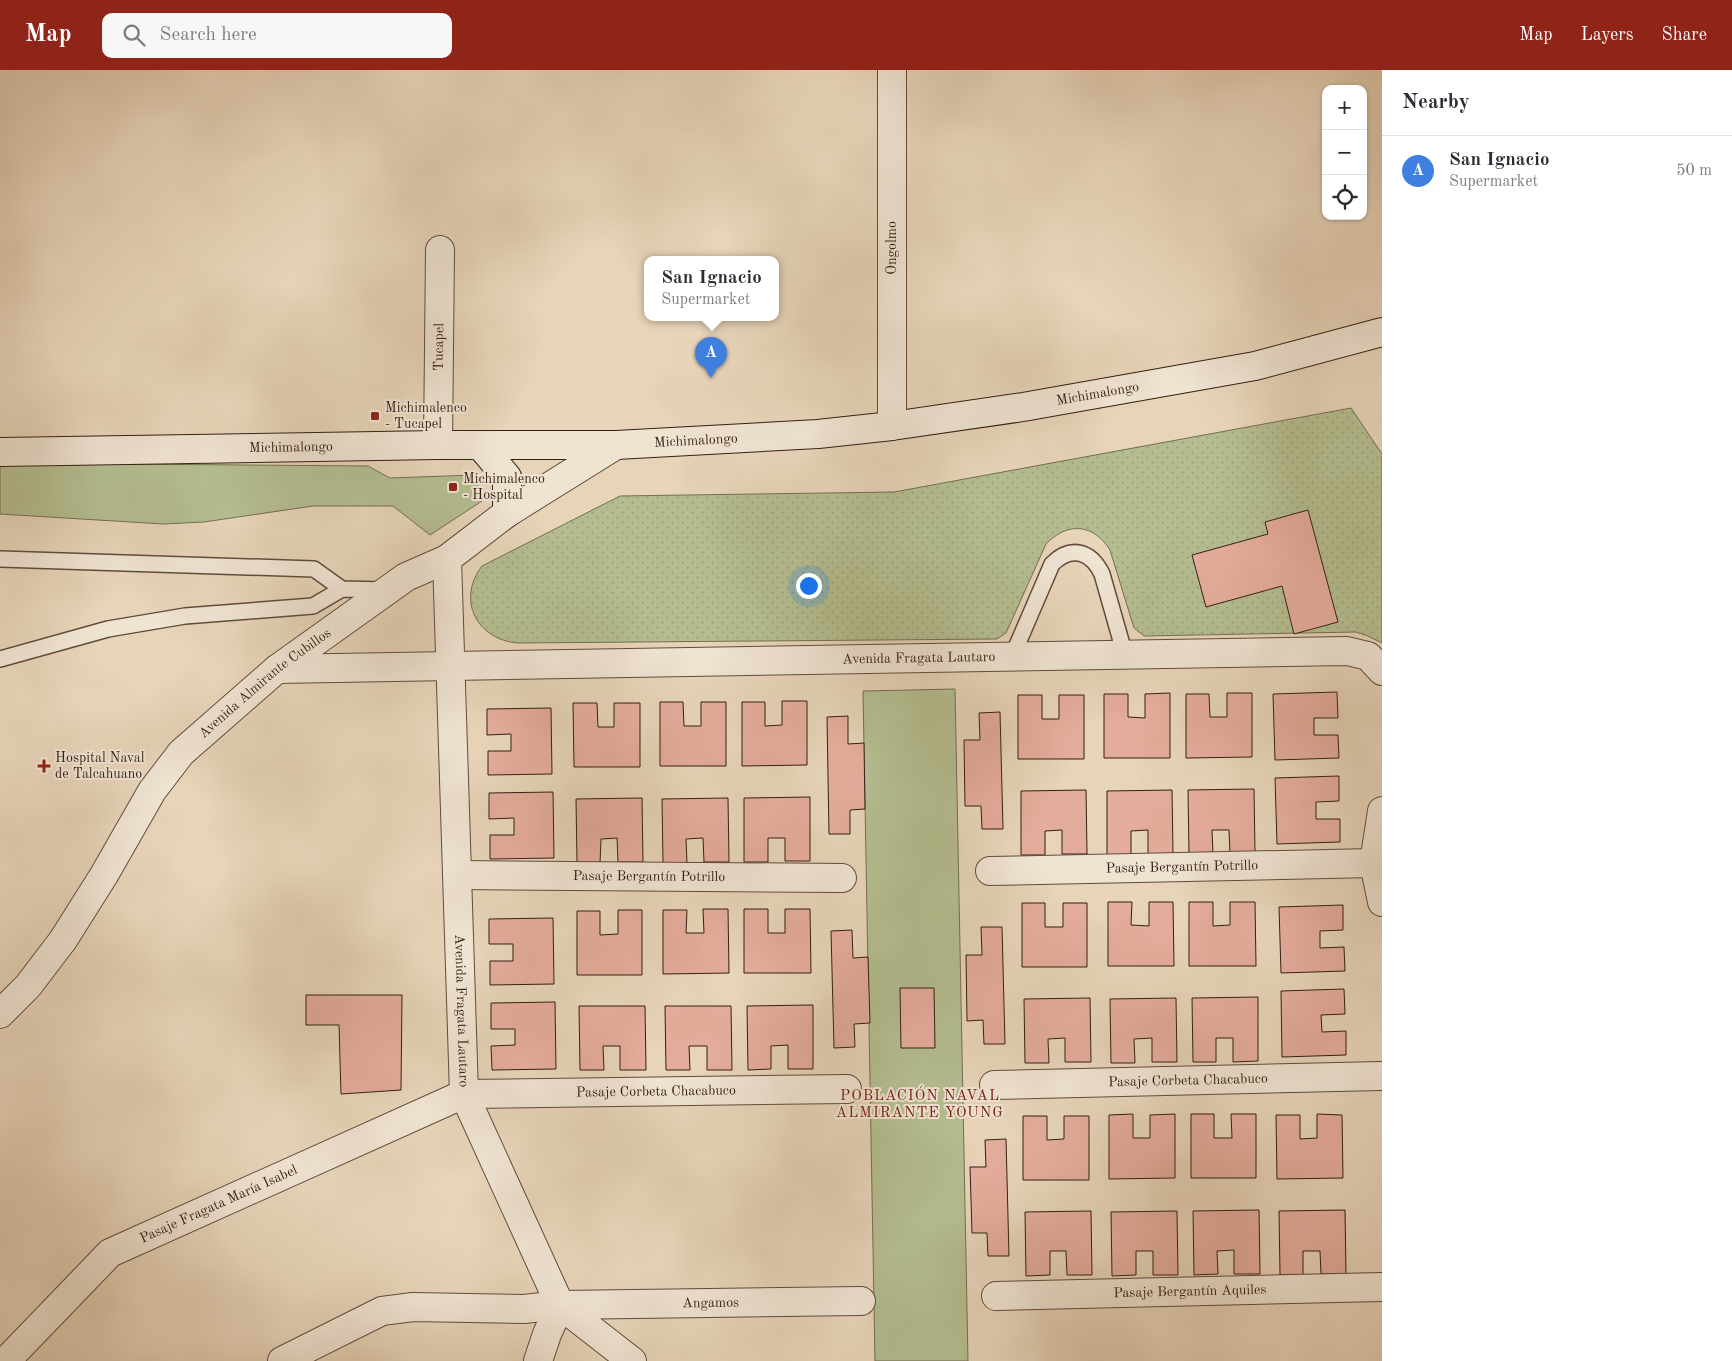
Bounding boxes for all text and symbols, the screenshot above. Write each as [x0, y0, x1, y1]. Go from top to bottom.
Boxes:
search box [102, 13, 452, 58]
icon: search [120, 21, 148, 49]
text: Map [25, 23, 72, 47]
text: Search here [160, 26, 257, 45]
text: Map [1519, 26, 1553, 44]
text: Layers [1581, 26, 1633, 44]
text: Share [1661, 26, 1707, 44]
map controls [1322, 85, 1367, 220]
button: + [1322, 85, 1367, 130]
text: Nearby [1402, 92, 1470, 113]
button: − [1322, 130, 1367, 175]
text: San Ignacio [1449, 151, 1550, 170]
text: A [1412, 163, 1424, 179]
text: 50 m [1676, 163, 1712, 179]
text: Supermarket [1449, 174, 1538, 190]
button: locate [1322, 175, 1367, 220]
street label: Ongolmo [885, 221, 899, 275]
popup [644, 256, 779, 321]
text: San Ignacio [661, 269, 762, 288]
text: Supermarket [661, 292, 750, 308]
street label: Tucapel [432, 323, 446, 371]
pin: A [695, 337, 727, 378]
street label: Michimalongo [1055, 380, 1140, 408]
place label: Michimalenco - Tucapel [385, 401, 467, 431]
marker: Michimalenco - Tucapel [369, 410, 381, 422]
street label: Michimalongo [654, 431, 738, 450]
street label: Michimalongo [249, 440, 333, 455]
place label: Michimalenco - Hospital [463, 472, 545, 502]
marker: Michimalenco - Hospital [447, 481, 459, 493]
your location [796, 573, 822, 599]
street label: Avenida Almirante Cubillos [196, 626, 334, 741]
street label: Avenida Fragata Lautaro [842, 650, 996, 666]
place label: Hospital Naval de Talcahuano [55, 751, 145, 781]
marker: Hospital Naval de Talcahuano [37, 759, 51, 773]
street label: Pasaje Bergantín Potrillo [1106, 858, 1258, 876]
street label: Pasaje Bergantín Potrillo [573, 869, 725, 884]
street label: Avenida Fragata Lautaro [452, 934, 471, 1088]
street label: Pasaje Corbeta Chacabuco [1108, 1072, 1268, 1089]
street label: Pasaje Corbeta Chacabuco [576, 1083, 736, 1100]
district label: POBLACIÓN NAVAL ALMIRANTE YOUNG [836, 1085, 1004, 1121]
street label: Pasaje Fragata María Isabel [138, 1163, 300, 1246]
street label: Pasaje Bergantín Aquiles [1113, 1283, 1267, 1300]
street label: Angamos [682, 1296, 739, 1310]

